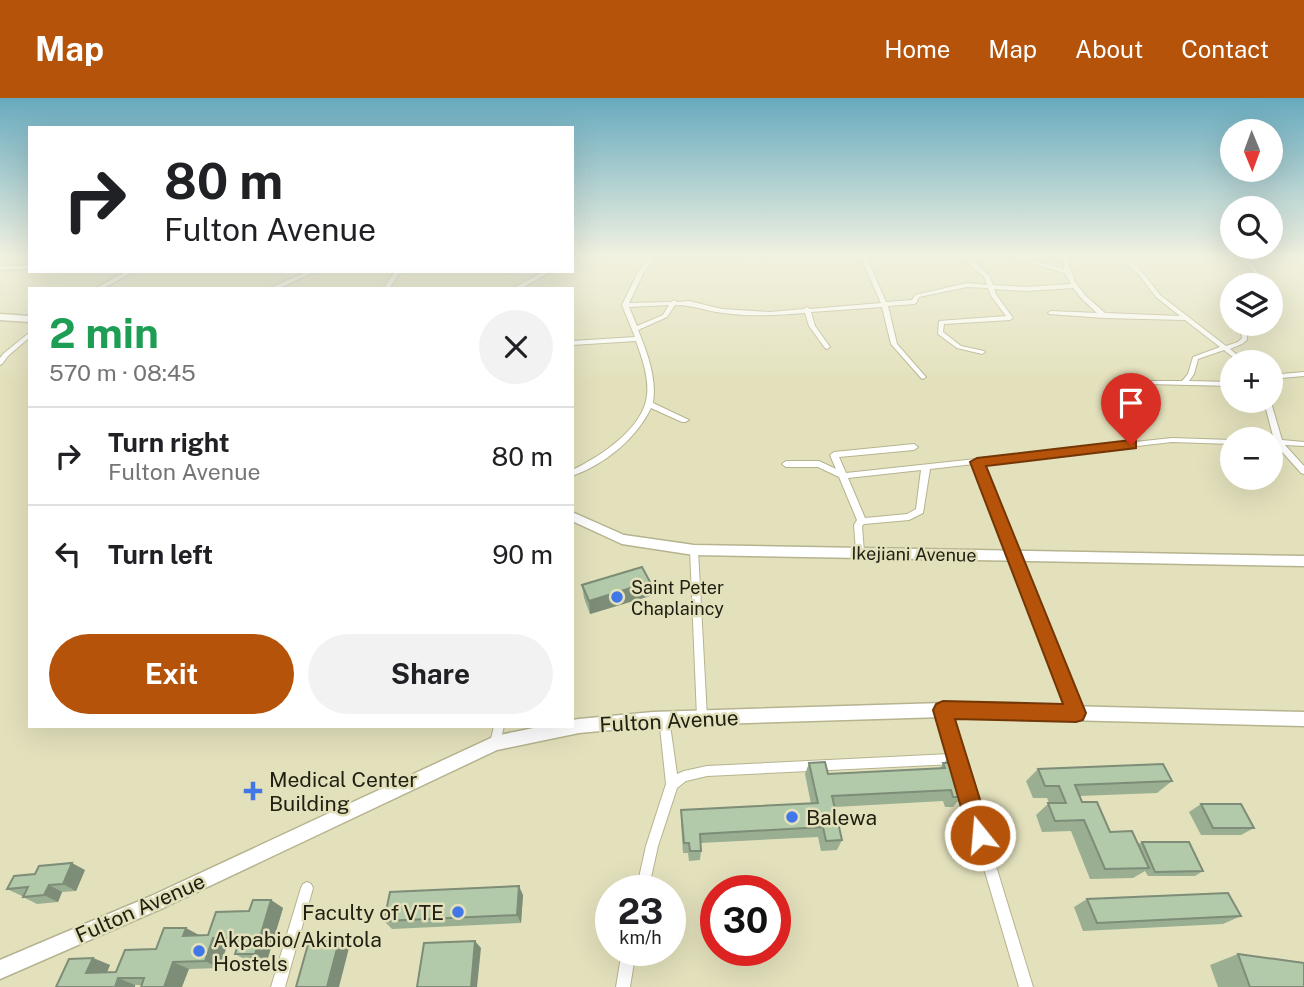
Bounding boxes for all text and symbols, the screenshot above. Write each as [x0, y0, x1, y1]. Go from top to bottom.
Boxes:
text: Map [35, 30, 104, 68]
text: Home [884, 35, 950, 63]
text: Map [988, 35, 1037, 63]
text: About [1075, 35, 1143, 63]
text: Contact [1181, 35, 1269, 63]
north arrow [1220, 119, 1283, 182]
map controls [1220, 119, 1283, 490]
text: 80 m [164, 152, 283, 210]
icon: right [49, 154, 140, 245]
button: search [1220, 196, 1283, 259]
text: Fulton Avenue [164, 211, 376, 248]
button: layers [1220, 273, 1283, 336]
text: 2 min [49, 308, 159, 357]
button: close [479, 310, 553, 384]
button: + [1220, 350, 1283, 413]
text: 570 m · 08:45 [49, 359, 196, 386]
pin [1101, 373, 1161, 445]
icon: arrive [1112, 384, 1150, 422]
text: Turn right [108, 427, 230, 458]
button: − [1220, 427, 1283, 490]
icon: right [49, 437, 87, 475]
text: 80 m [492, 441, 553, 472]
text: Fulton Avenue [108, 458, 261, 485]
icon: left [49, 535, 87, 573]
text: Turn left [108, 539, 213, 570]
text: 90 m [492, 539, 553, 570]
street label: Ikejiani Avenue [851, 542, 977, 566]
place label: Saint Peter Chaplaincy [631, 577, 724, 619]
marker: Saint Peter Chaplaincy [609, 589, 625, 605]
button: Exit [49, 634, 294, 714]
button: Share [308, 634, 553, 714]
street label: Fulton Avenue [599, 705, 739, 737]
place label: Medical Center Building [269, 767, 418, 816]
marker: Medical Center Building [243, 781, 263, 801]
position arrow [943, 798, 1017, 872]
place label: Balewa [806, 805, 877, 830]
marker: Balewa [784, 809, 800, 825]
street label: Fulton Avenue [71, 868, 209, 948]
speed limit sign: 30 [700, 875, 791, 966]
text: 23 [618, 891, 663, 932]
place label: Faculty of VTE [302, 900, 444, 925]
marker: Faculty of VTE [450, 904, 466, 920]
place label: Akpabio/Akintola Hostels [213, 927, 382, 976]
text: km/h [619, 927, 662, 948]
marker: Akpabio/Akintola Hostels [191, 943, 207, 959]

